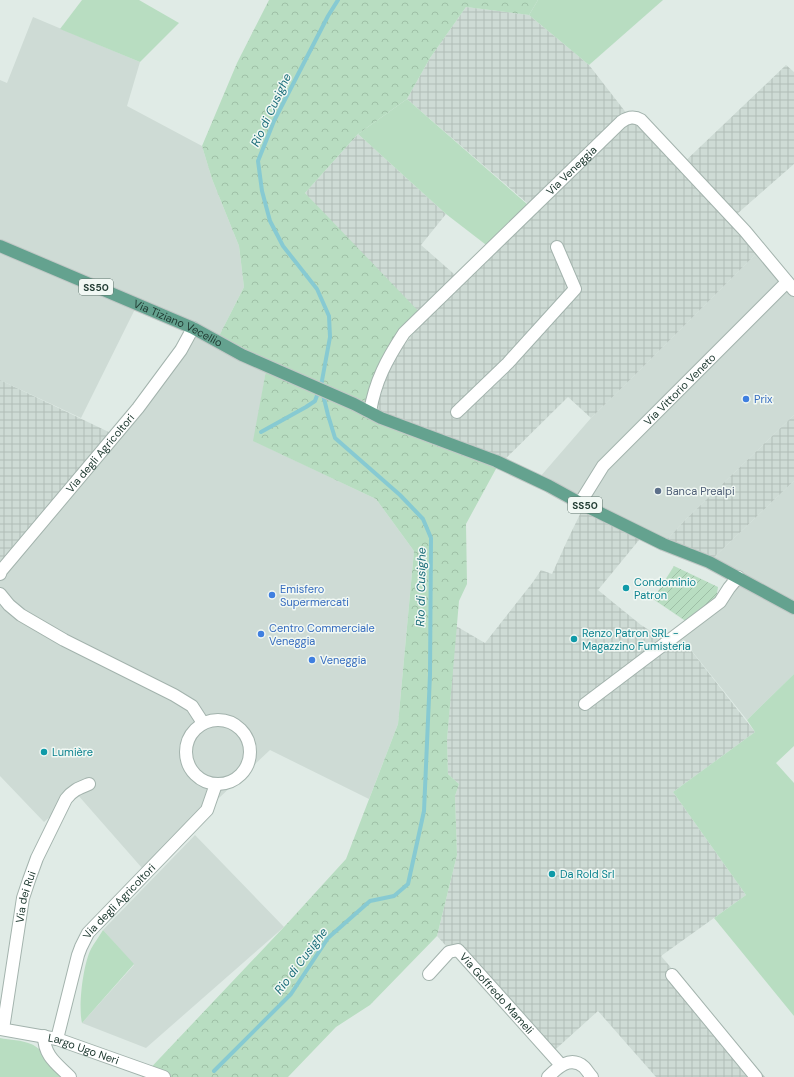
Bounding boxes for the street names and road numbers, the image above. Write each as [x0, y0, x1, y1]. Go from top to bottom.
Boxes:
street label: Via Veneggia [543, 143, 600, 198]
road number: SS50 [79, 279, 113, 295]
street label: Via Tiziano Vecellio [131, 297, 225, 350]
street label: Via Vittorio Veneto [641, 350, 719, 428]
street label: Via degli Agricoltori [63, 411, 137, 496]
road number: SS50 [568, 497, 602, 513]
street label: Via degli Agricoltori [79, 861, 158, 941]
street label: Via dei Rui [12, 869, 39, 924]
street label: Via Goffredo Mameli [457, 950, 537, 1037]
street label: Largo Ugo Neri [47, 1031, 121, 1067]

